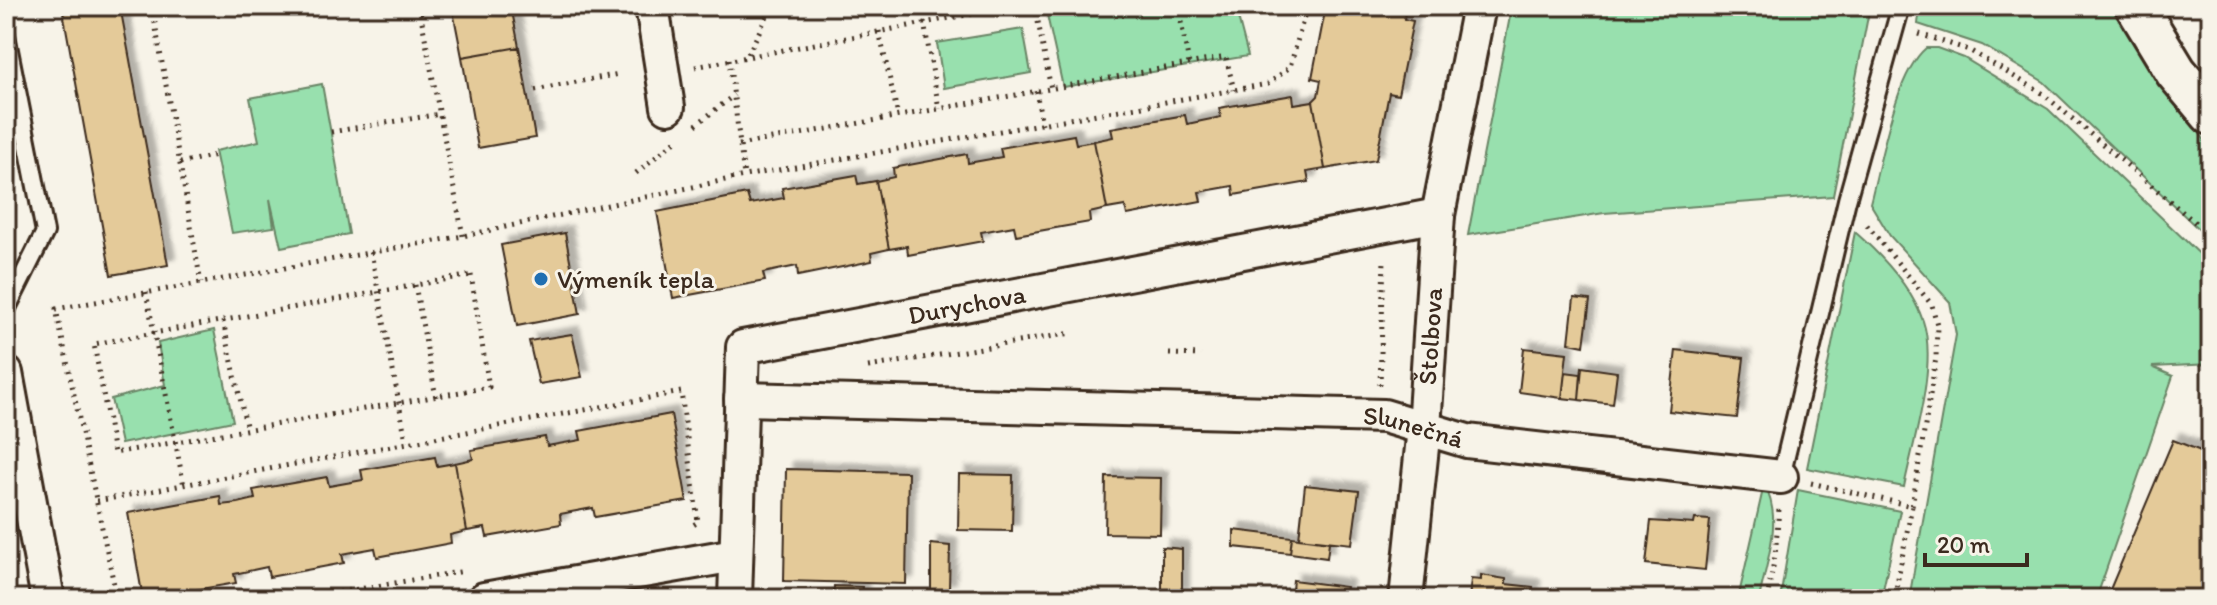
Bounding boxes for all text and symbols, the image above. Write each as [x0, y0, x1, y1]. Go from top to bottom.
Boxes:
place label: Výmeník tepla [557, 263, 715, 295]
marker: Výmeník tepla [532, 270, 550, 288]
street label: Durychova [905, 278, 1029, 331]
street label: Štolbova [1411, 286, 1449, 386]
street label: Slunečná [1363, 399, 1468, 455]
scale bar [1925, 517, 2027, 567]
text: 20 m [1937, 530, 1990, 559]

